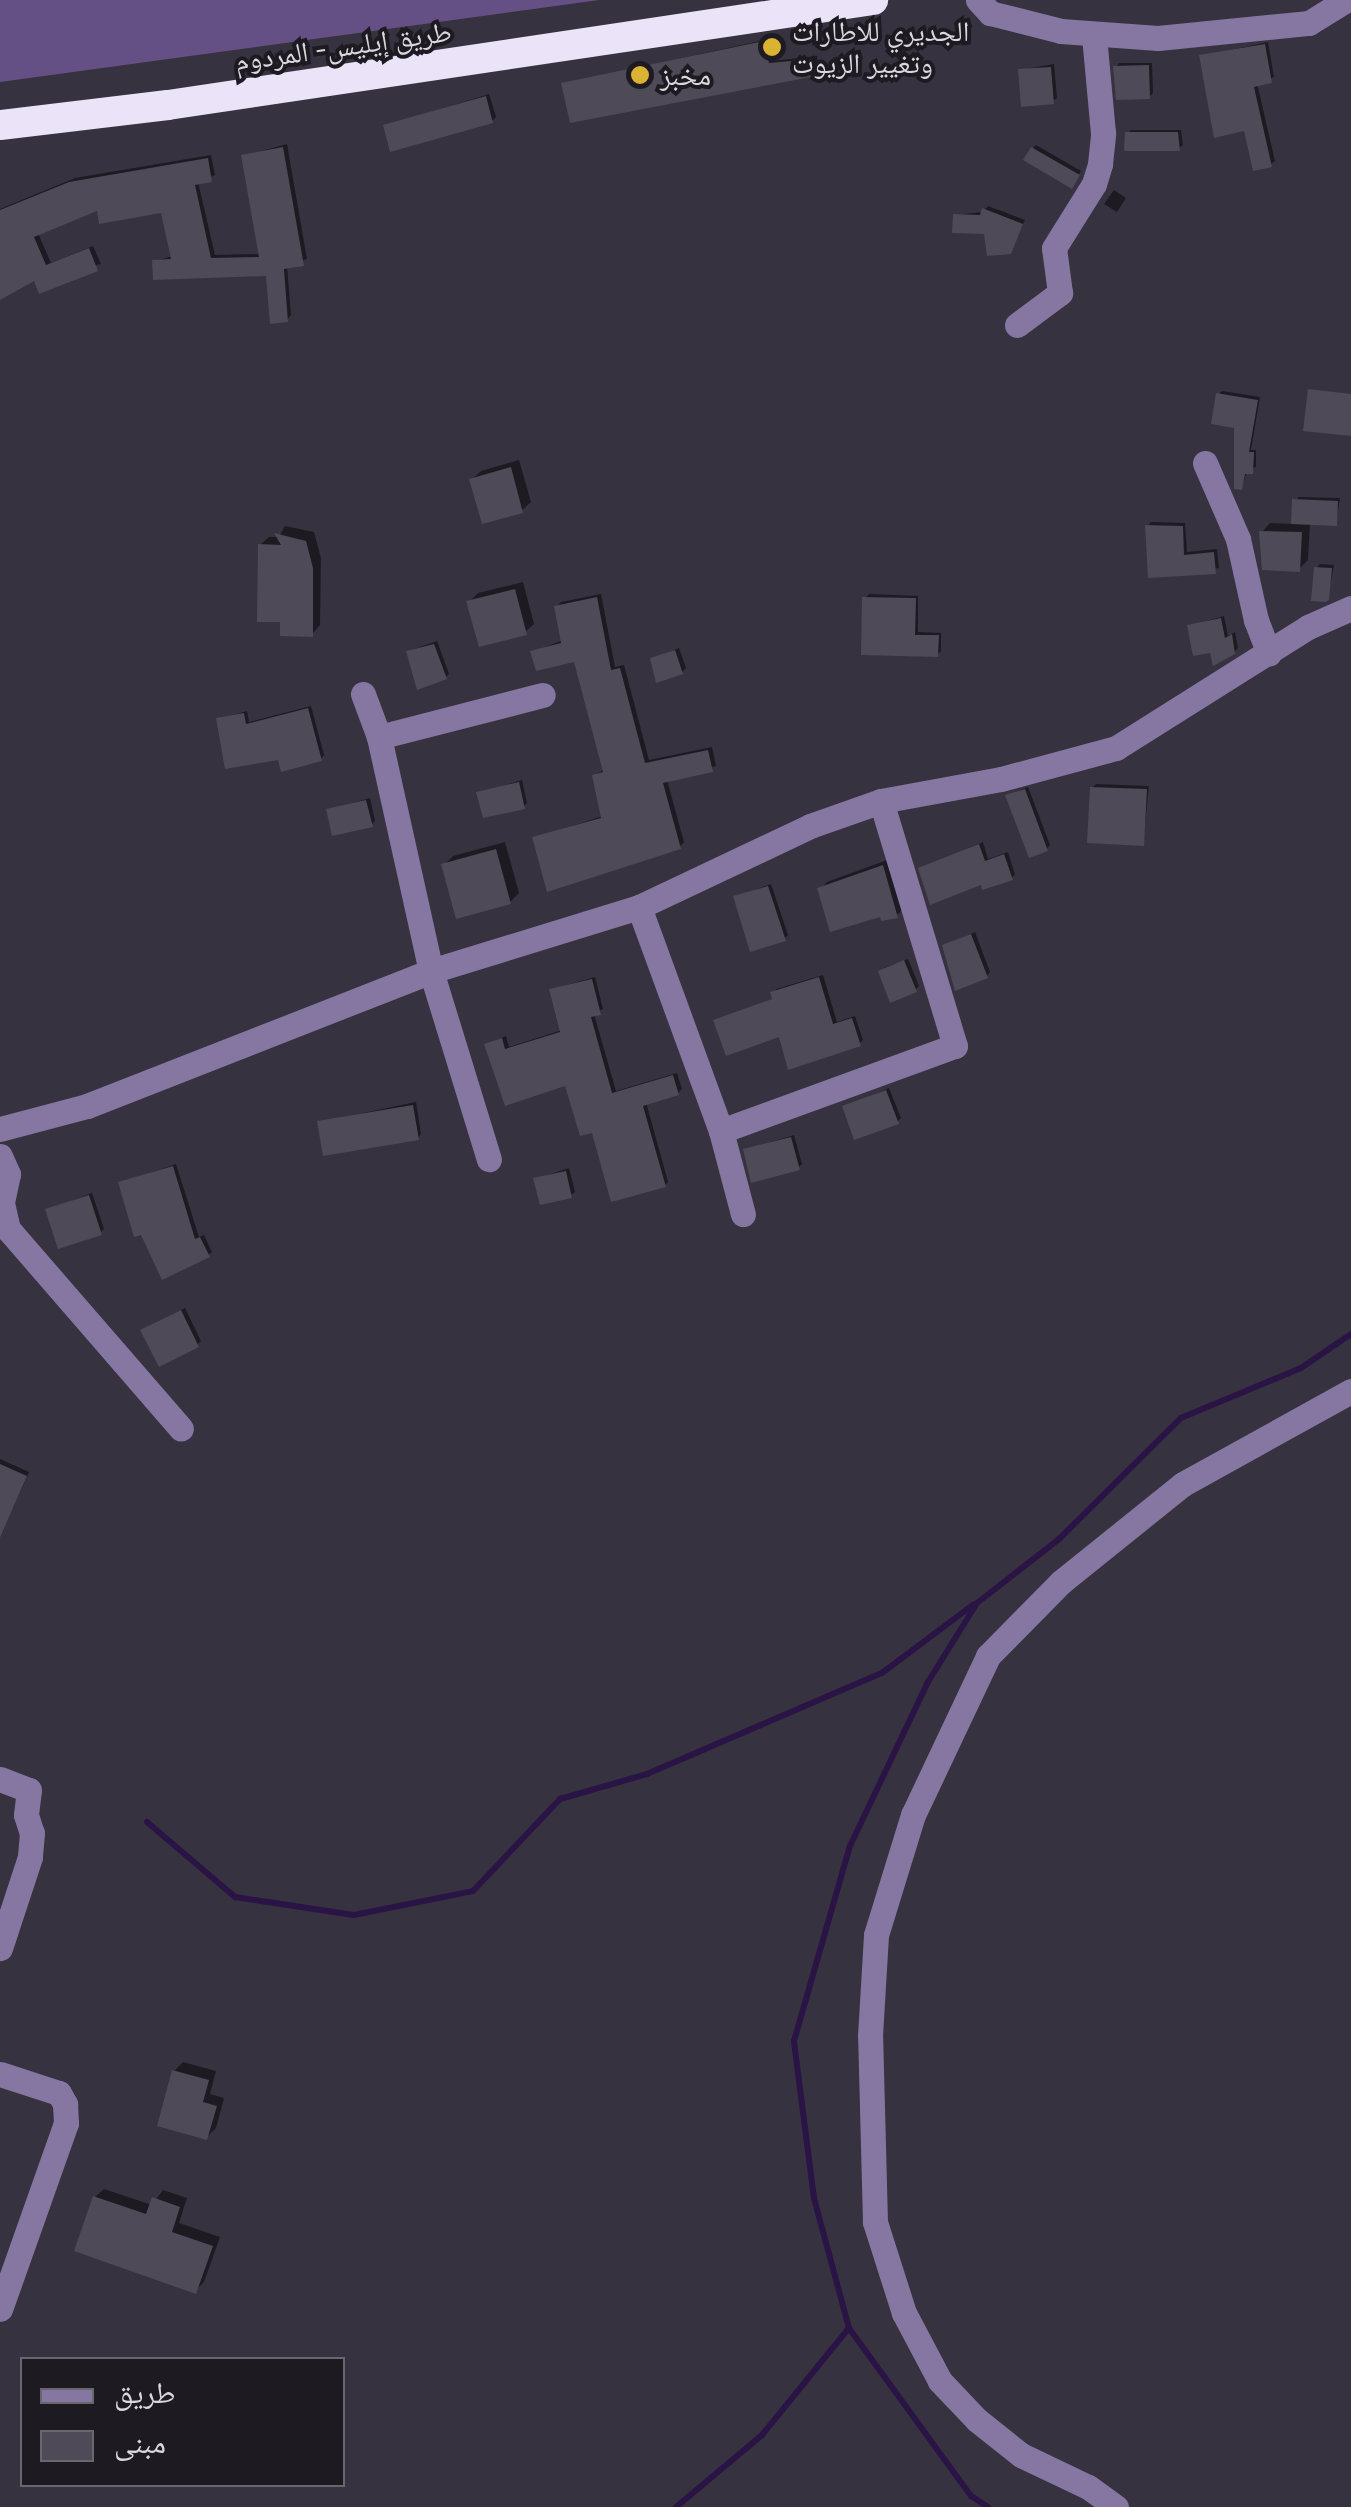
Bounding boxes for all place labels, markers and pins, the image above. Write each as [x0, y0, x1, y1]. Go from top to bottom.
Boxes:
place label: الجديري للاطارات وتغيير الزيوت [792, 14, 969, 80]
marker: الجديري للاطارات وتغيير الزيوت [761, 36, 783, 58]
place label: مخبز [660, 58, 711, 92]
marker: مخبز [629, 64, 651, 86]

